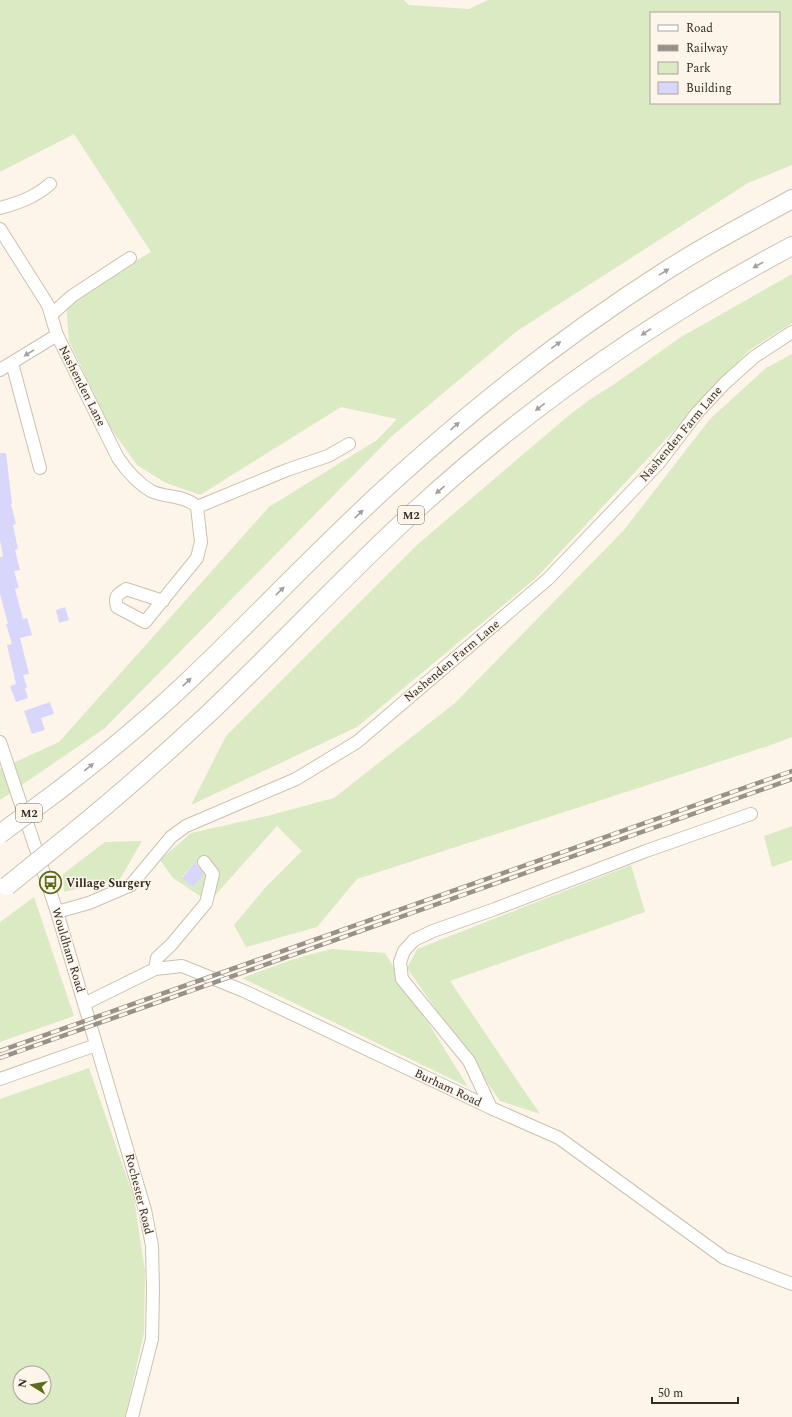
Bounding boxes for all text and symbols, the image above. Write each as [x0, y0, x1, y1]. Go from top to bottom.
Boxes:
legend [650, 12, 780, 104]
text: Road [686, 19, 713, 38]
text: Railway [686, 39, 729, 58]
text: Park [686, 59, 711, 78]
text: Building [686, 79, 732, 98]
one-way arrow [752, 261, 763, 268]
one-way arrow [659, 268, 669, 276]
one-way arrow [641, 328, 651, 336]
one-way arrow [551, 341, 562, 350]
street label: Nashenden Lane [53, 342, 111, 430]
one-way arrow [24, 349, 34, 357]
street label: Nashenden Farm Lane [635, 382, 727, 486]
one-way arrow [535, 403, 546, 411]
one-way arrow [449, 422, 460, 431]
one-way arrow [435, 485, 445, 494]
road number: M2 [398, 506, 424, 524]
one-way arrow [354, 509, 364, 519]
one-way arrow [275, 586, 285, 596]
street label: Nashenden Farm Lane [400, 615, 504, 707]
one-way arrow [182, 677, 192, 687]
one-way arrow [84, 763, 95, 772]
road number: M2 [16, 804, 42, 822]
bus stop icon: Village Surgery [37, 870, 63, 896]
place label: Village Surgery [66, 874, 152, 893]
street label: Wouldham Road [46, 905, 90, 995]
street label: Burham Road [411, 1064, 485, 1112]
street label: Rochester Road [120, 1151, 158, 1237]
north arrow [12, 1365, 52, 1405]
text: N [13, 1377, 32, 1389]
scale bar [652, 1379, 738, 1405]
text: 50 m [658, 1384, 683, 1403]

